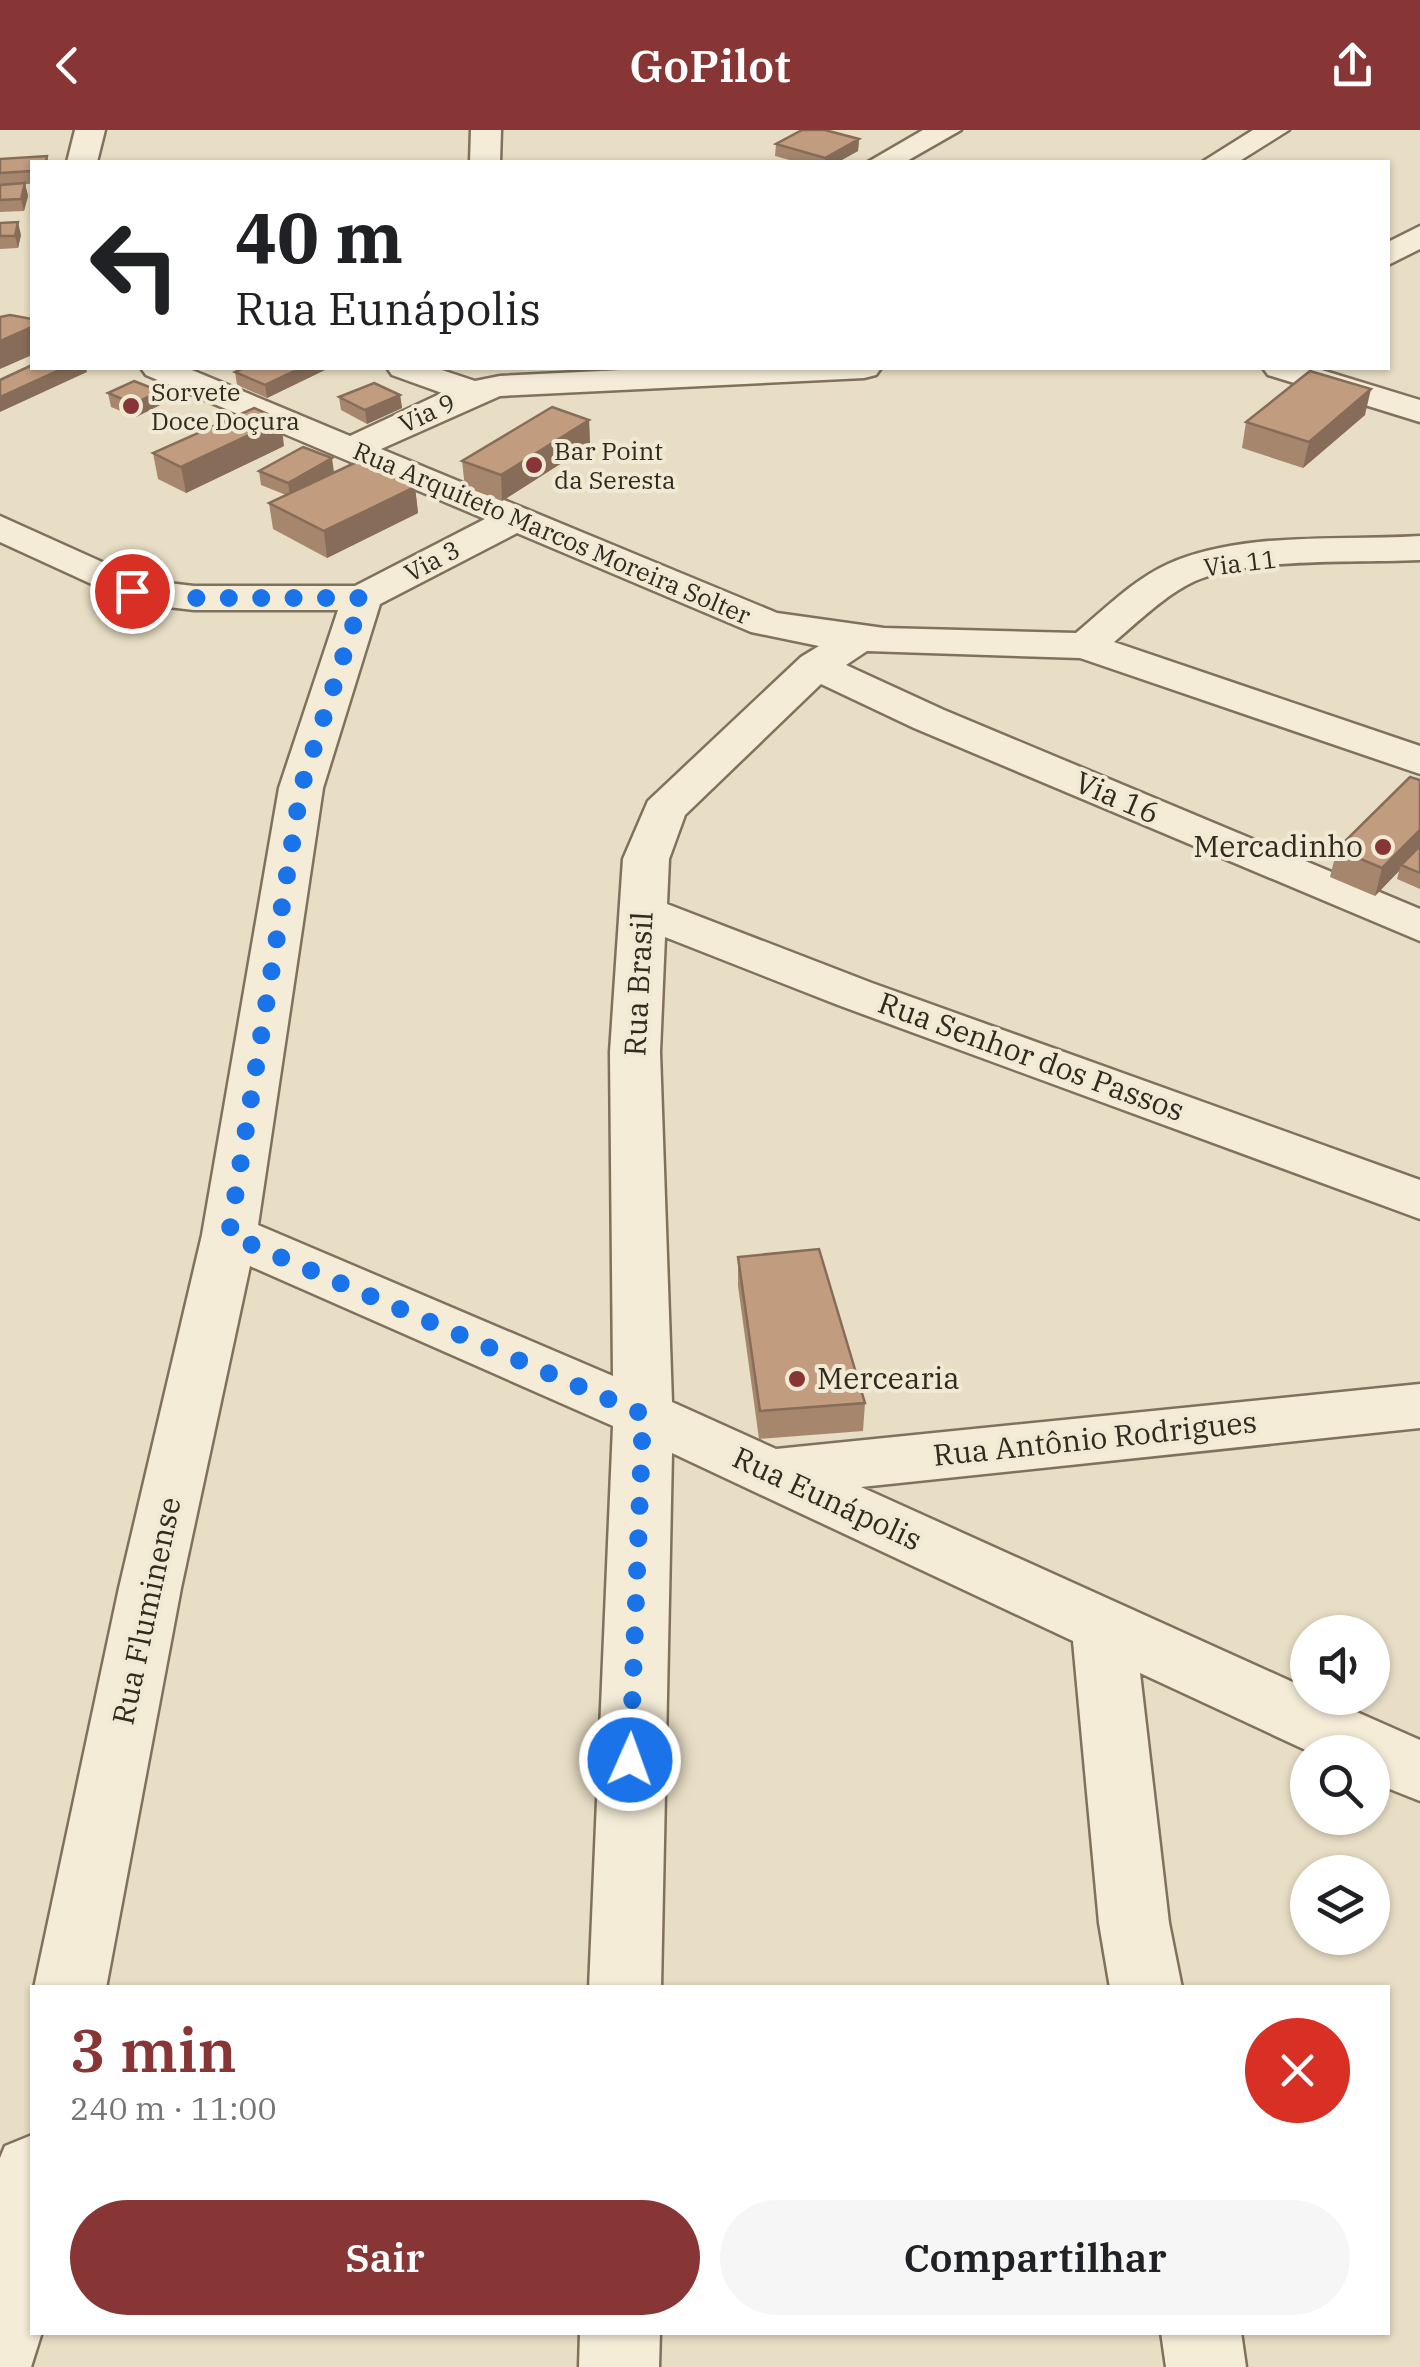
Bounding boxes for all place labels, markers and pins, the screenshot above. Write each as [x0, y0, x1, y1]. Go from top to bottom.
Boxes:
place label: Sorvete Doce Doçura [151, 375, 300, 437]
marker: Sorvete Doce Doçura [120, 395, 142, 417]
place label: Bar Point da Seresta [554, 434, 676, 496]
marker: Bar Point da Seresta [523, 454, 545, 476]
pin [90, 549, 175, 634]
place label: Mercadinho [1193, 826, 1363, 865]
marker: Mercadinho [1372, 836, 1394, 858]
place label: Mercearia [817, 1358, 960, 1397]
marker: Mercearia [786, 1368, 808, 1390]

